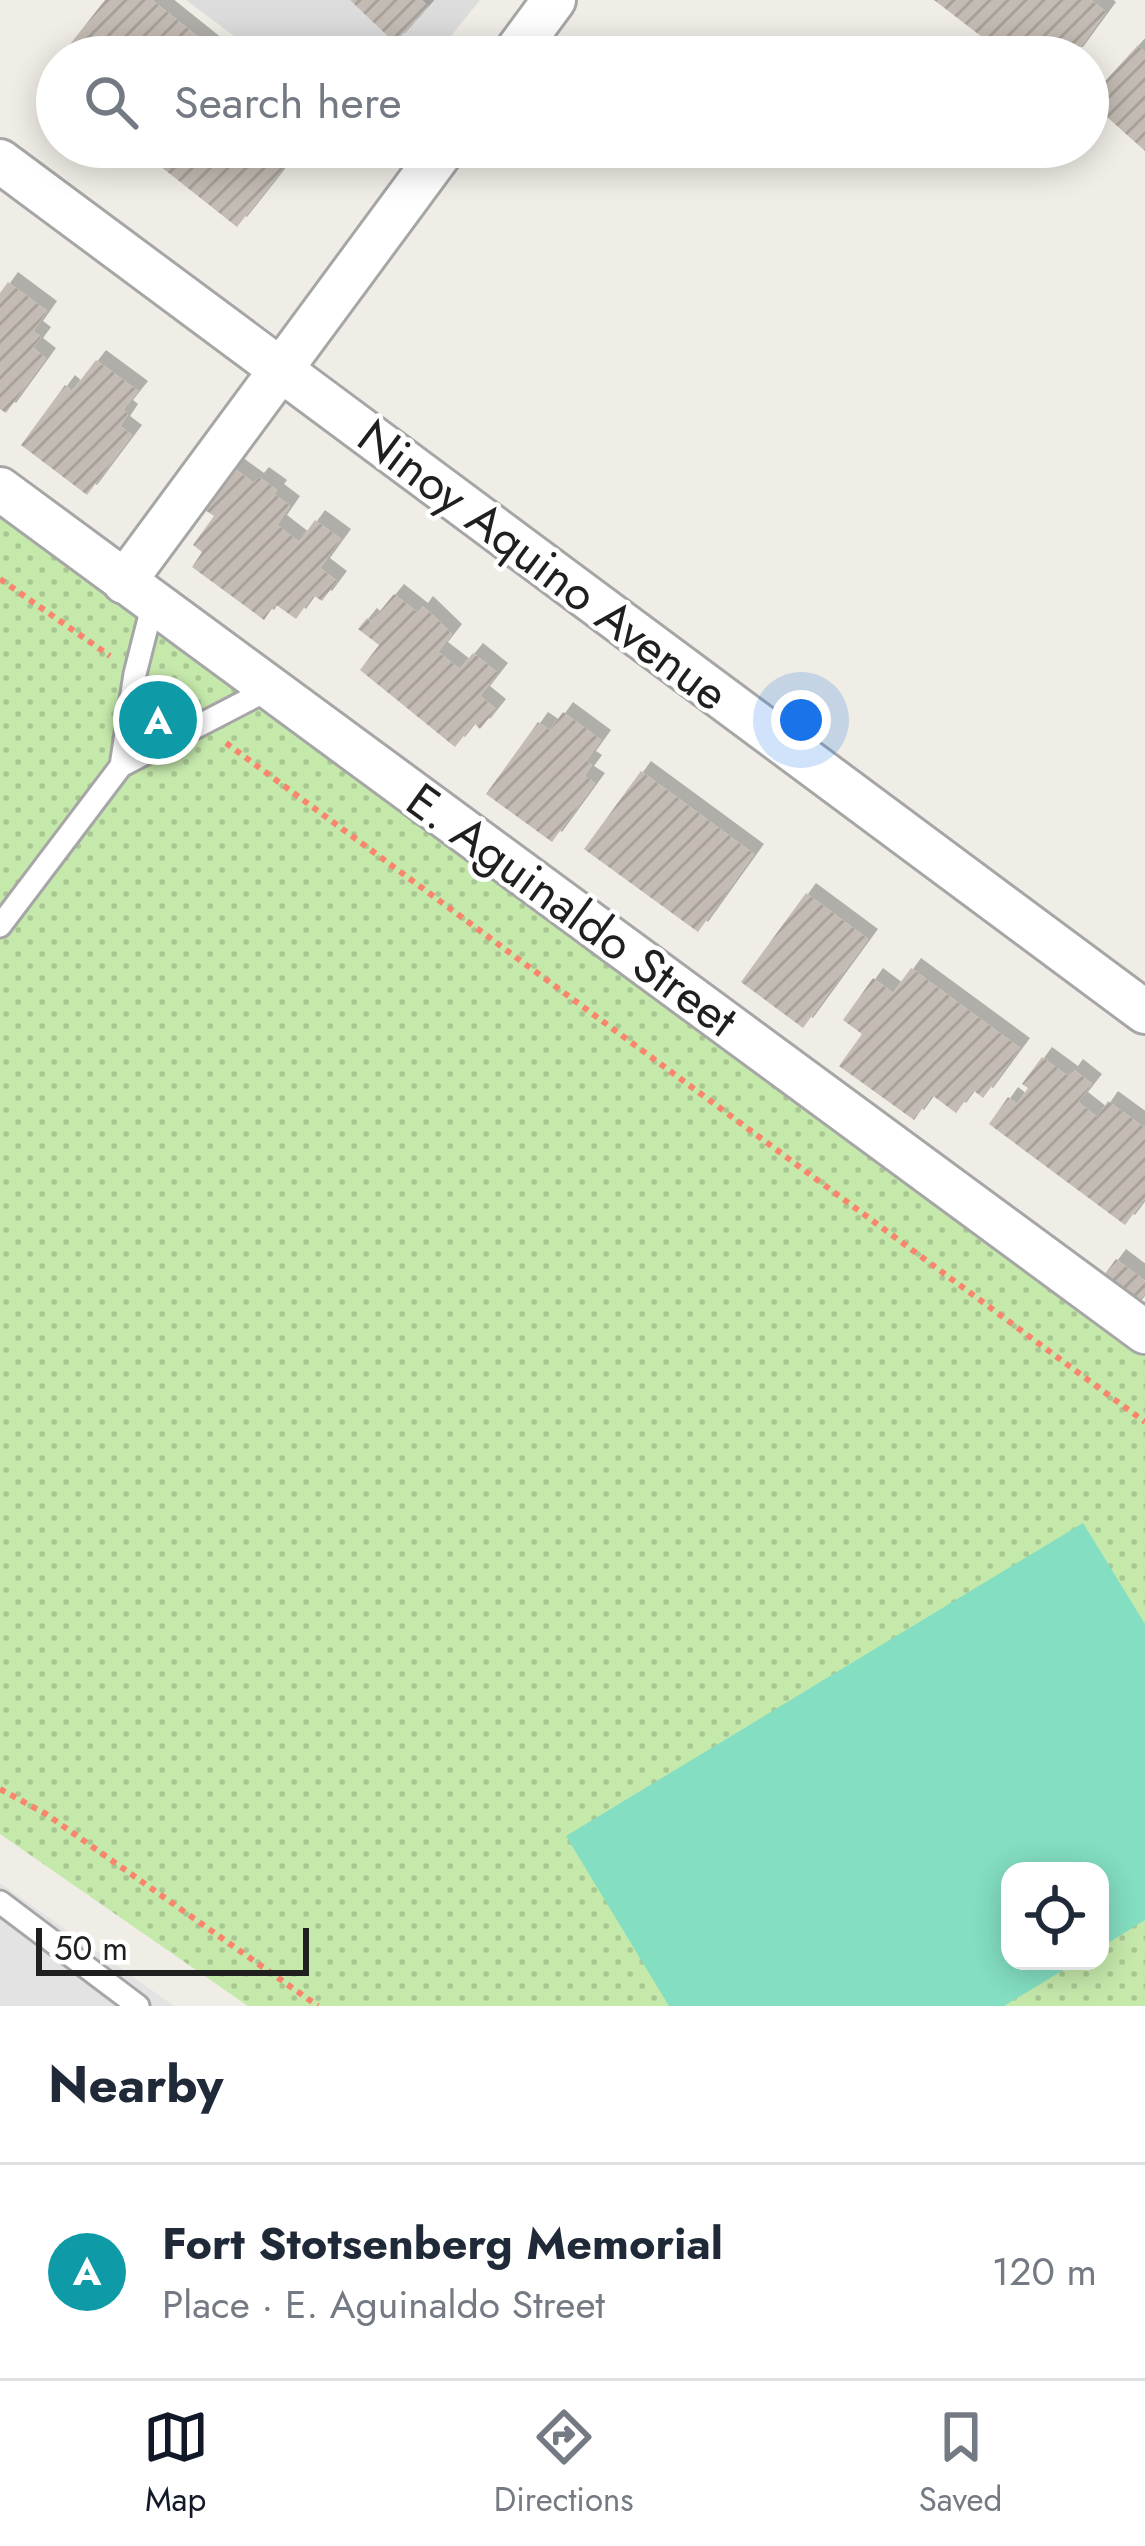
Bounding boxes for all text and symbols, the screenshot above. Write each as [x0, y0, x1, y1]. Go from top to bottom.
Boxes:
search box [36, 36, 1109, 168]
icon: search [78, 69, 144, 135]
text: Search here [174, 70, 402, 135]
street label: Ninoy Aquino Avenue [343, 403, 743, 727]
pin: A [119, 675, 197, 765]
your location [771, 690, 831, 750]
street label: E. Aguinaldo Street [392, 766, 752, 1054]
map controls [1001, 1862, 1109, 1970]
button: locate [1001, 1862, 1109, 1970]
scale bar [36, 1922, 309, 1975]
text: 50 m [54, 1925, 128, 1972]
text: Nearby [48, 2047, 223, 2121]
text: Fort Stotsenberg Memorial [162, 2211, 723, 2276]
text: A [73, 2243, 101, 2300]
text: 120 m [992, 2243, 1097, 2300]
text: Place · E. Aguinaldo Street [162, 2276, 605, 2333]
tab: Map [143, 2404, 209, 2523]
tab: Directions [494, 2404, 634, 2523]
tab: Saved [919, 2404, 1002, 2523]

